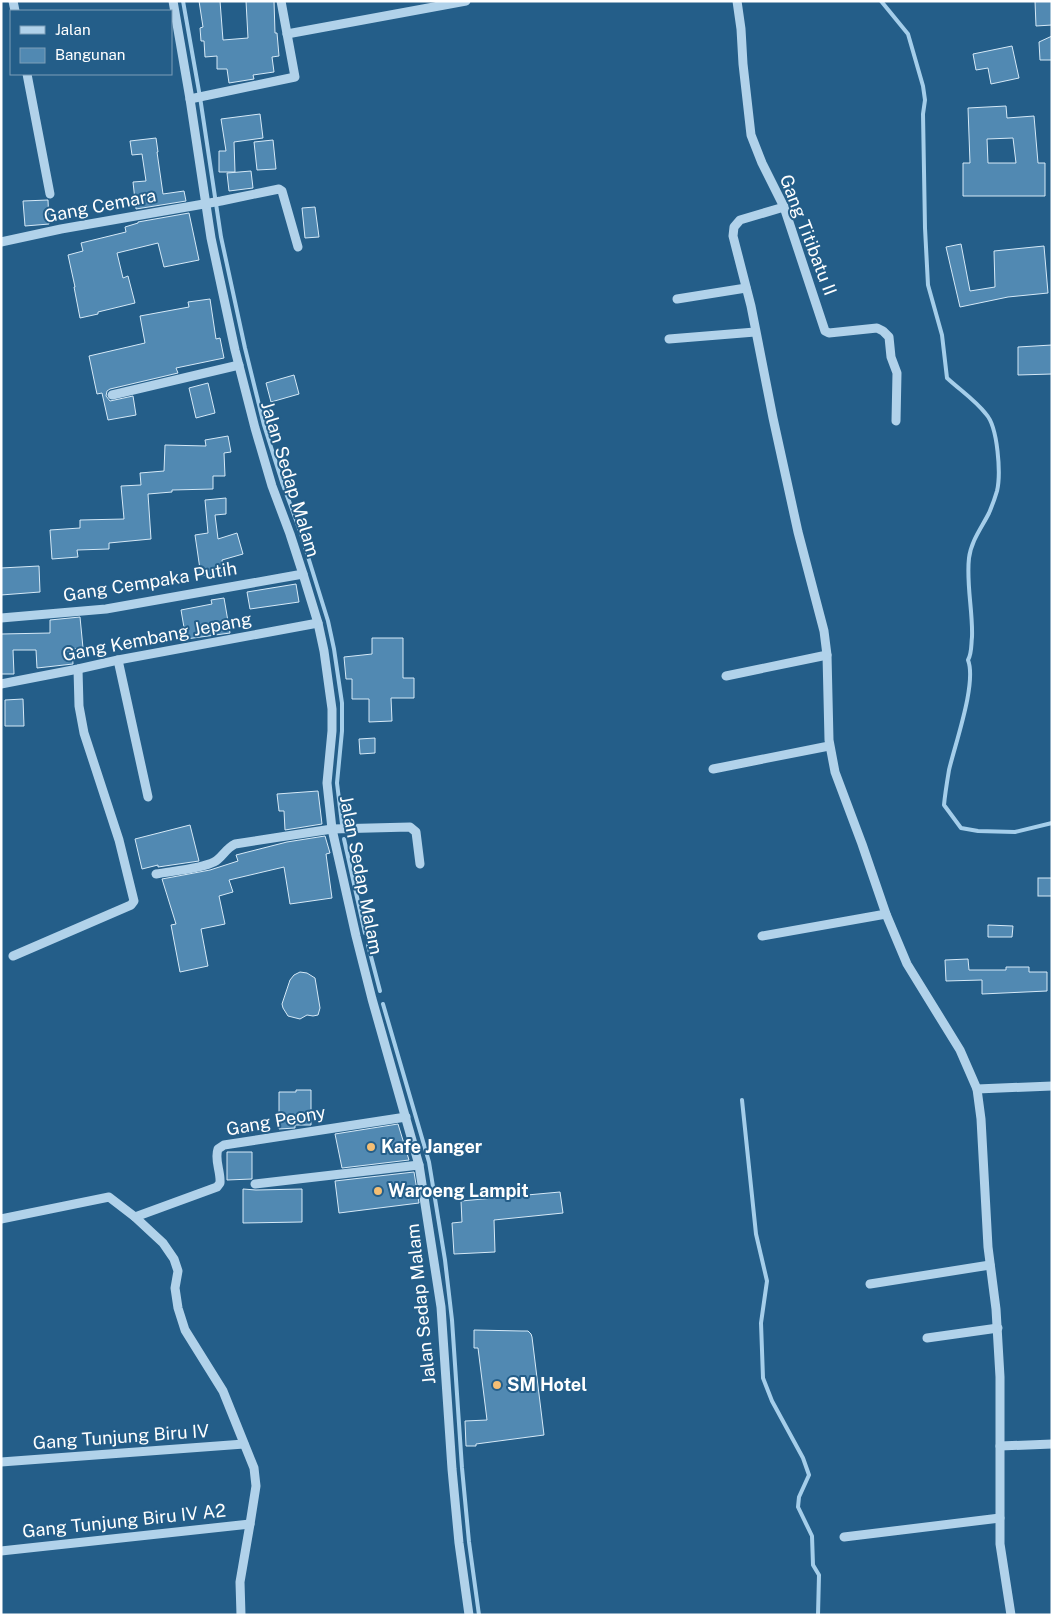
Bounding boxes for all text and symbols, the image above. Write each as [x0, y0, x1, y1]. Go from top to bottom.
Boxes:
legend [10, 10, 172, 75]
text: Jalan [55, 21, 91, 38]
text: Bangunan [55, 46, 126, 63]
street label: Gang Titibatu II [776, 171, 841, 298]
street label: Gang Cemara [42, 184, 158, 227]
street label: Jalan Sedap Malam [257, 398, 324, 559]
street label: Gang Cempaka Putih [61, 557, 238, 606]
street label: Gang Kembang Jepang [60, 608, 253, 665]
street label: Jalan Sedap Malam [336, 794, 387, 956]
street label: Gang Peony [225, 1101, 328, 1140]
place label: Kafe Janger [381, 1136, 483, 1157]
marker: Kafe Janger [365, 1141, 377, 1153]
place label: Waroeng Lampit [388, 1180, 529, 1201]
marker: Waroeng Lampit [372, 1185, 384, 1197]
street label: Jalan Sedap Malam [402, 1223, 439, 1386]
place label: SM Hotel [507, 1374, 587, 1395]
marker: SM Hotel [491, 1379, 503, 1391]
street label: Gang Tunjung Biru IV [32, 1420, 210, 1453]
street label: Gang Tunjung Biru IV A2 [21, 1499, 227, 1542]

